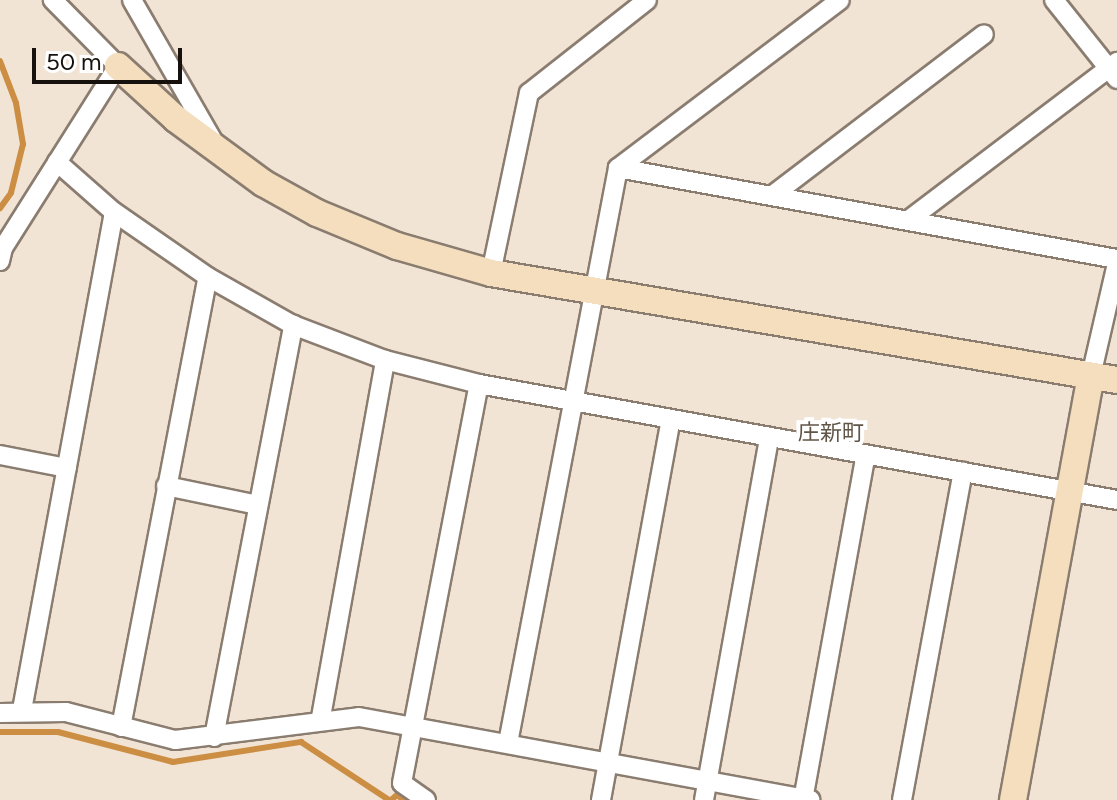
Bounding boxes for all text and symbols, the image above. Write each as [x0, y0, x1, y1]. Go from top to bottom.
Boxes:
scale bar [36, 32, 186, 82]
text: 50 m [46, 47, 102, 76]
district label: 庄新町 [798, 420, 864, 446]

